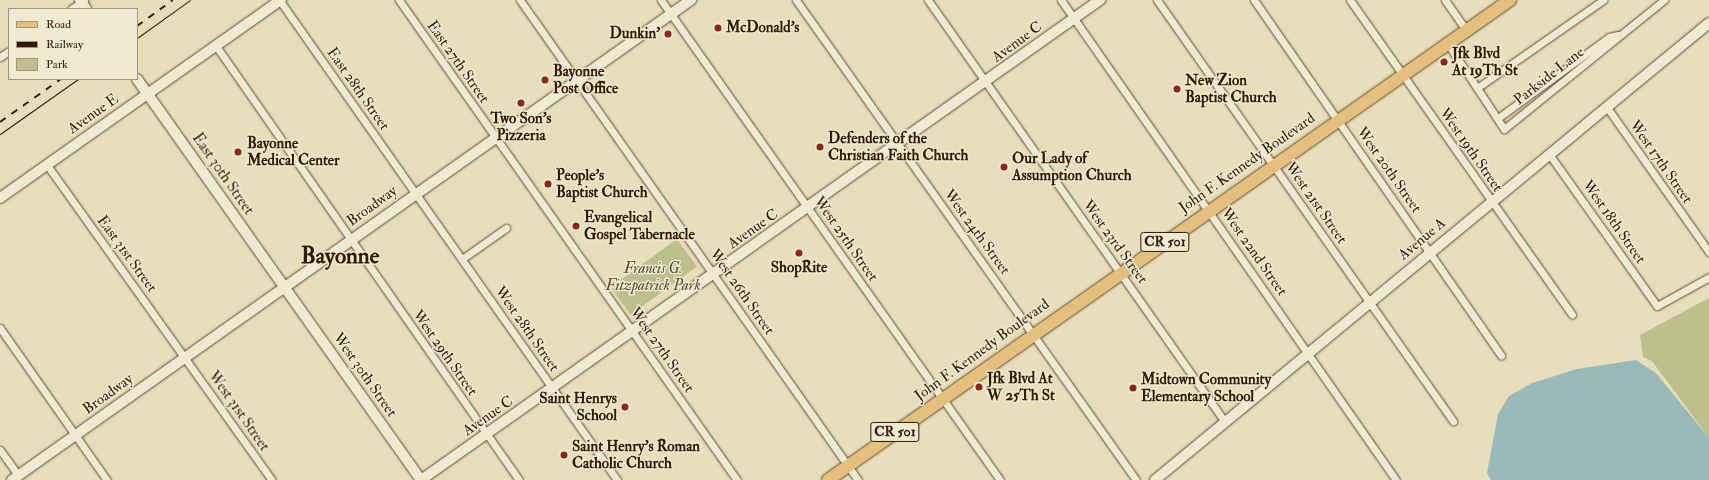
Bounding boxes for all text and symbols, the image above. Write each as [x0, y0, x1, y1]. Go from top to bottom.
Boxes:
legend [8, 8, 138, 80]
text: Road [46, 17, 71, 32]
street label: East 27th Street [423, 17, 493, 107]
street label: Avenue C [988, 18, 1046, 66]
place label: McDonald's [726, 19, 799, 37]
marker: McDonald's [713, 23, 723, 33]
place label: Dunkin' [610, 25, 660, 43]
marker: Dunkin' [663, 29, 673, 39]
text: Railway [46, 37, 83, 52]
street label: Parkside Lane [1510, 43, 1588, 109]
street label: East 28th Street [323, 44, 393, 134]
place label: Jfk Blvd At 19Th St [1452, 44, 1518, 79]
text: Park [46, 57, 68, 72]
marker: Jfk Blvd At 19Th St [1439, 57, 1449, 67]
place label: Bayonne Post Office [553, 62, 618, 97]
place label: New Zion Baptist Church [1185, 71, 1277, 106]
marker: Bayonne Post Office [540, 75, 550, 85]
marker: New Zion Baptist Church [1172, 84, 1182, 94]
street label: Avenue E [64, 90, 122, 138]
marker: Two Son's Pizzeria [516, 98, 526, 108]
street label: West 19th Street [1435, 105, 1507, 195]
place label: Two Son's Pizzeria [490, 109, 552, 144]
street label: John F. Kennedy Boulevard [1175, 109, 1319, 217]
street label: West 17th Street [1626, 117, 1696, 207]
street label: West 20th Street [1353, 124, 1425, 216]
place label: Defenders of the Christian Faith Church [828, 129, 968, 164]
street label: East 30th Street [188, 130, 258, 218]
place label: Bayonne Medical Center [247, 134, 340, 169]
marker: Defenders of the Christian Faith Church [815, 142, 825, 152]
marker: Bayonne Medical Center [232, 146, 244, 158]
place label: Our Lady of Assumption Church [1012, 149, 1132, 184]
street label: West 21st Street [1281, 159, 1351, 247]
marker: Our Lady of Assumption Church [999, 162, 1009, 172]
place label: People's Baptist Church [556, 166, 648, 201]
street label: West 18th Street [1579, 177, 1649, 267]
marker: People's Baptist Church [543, 179, 553, 189]
street label: Broadway [343, 182, 401, 230]
street label: West 24th Street [940, 186, 1014, 278]
street label: West 25th Street [810, 193, 882, 285]
street label: West 23rd Street [1079, 197, 1151, 287]
street label: Avenue C [724, 205, 782, 253]
street label: West 22nd Street [1217, 205, 1291, 299]
place label: Evangelical Gospel Tabernacle [584, 208, 695, 243]
street label: East 31st Street [93, 212, 161, 296]
street label: Avenue A [1395, 214, 1449, 264]
marker: Evangelical Gospel Tabernacle [571, 221, 581, 231]
road number: CR 501 [1140, 230, 1190, 254]
district label: Bayonne [301, 242, 379, 270]
street label: West 26th Street [706, 246, 778, 338]
marker: ShopRite [794, 248, 804, 258]
park label: Francis G. Fitzpatrick Park [605, 259, 701, 294]
place label: ShopRite [771, 259, 827, 277]
street label: West 28th Street [491, 283, 563, 375]
street label: John F. Kennedy Boulevard [911, 295, 1053, 405]
street label: West 27th Street [626, 304, 698, 396]
street label: West 29th Street [409, 307, 481, 399]
street label: West 30th Street [329, 329, 401, 421]
street label: West 31st Street [205, 367, 273, 455]
place label: Jfk Blvd At W 25Th St [987, 369, 1055, 404]
street label: Broadway [79, 370, 137, 418]
place label: Midtown Community Elementary School [1141, 370, 1271, 405]
marker: Jfk Blvd At W 25Th St [974, 382, 984, 392]
marker: Midtown Community Elementary School [1128, 383, 1138, 393]
place label: Saint Henrys School [539, 389, 617, 424]
street label: Avenue C [459, 392, 517, 440]
marker: Saint Henrys School [620, 402, 630, 412]
road number: CR 501 [870, 420, 920, 444]
place label: Saint Henry's Roman Catholic Church [572, 437, 700, 472]
marker: Saint Henry's Roman Catholic Church [559, 450, 569, 460]

